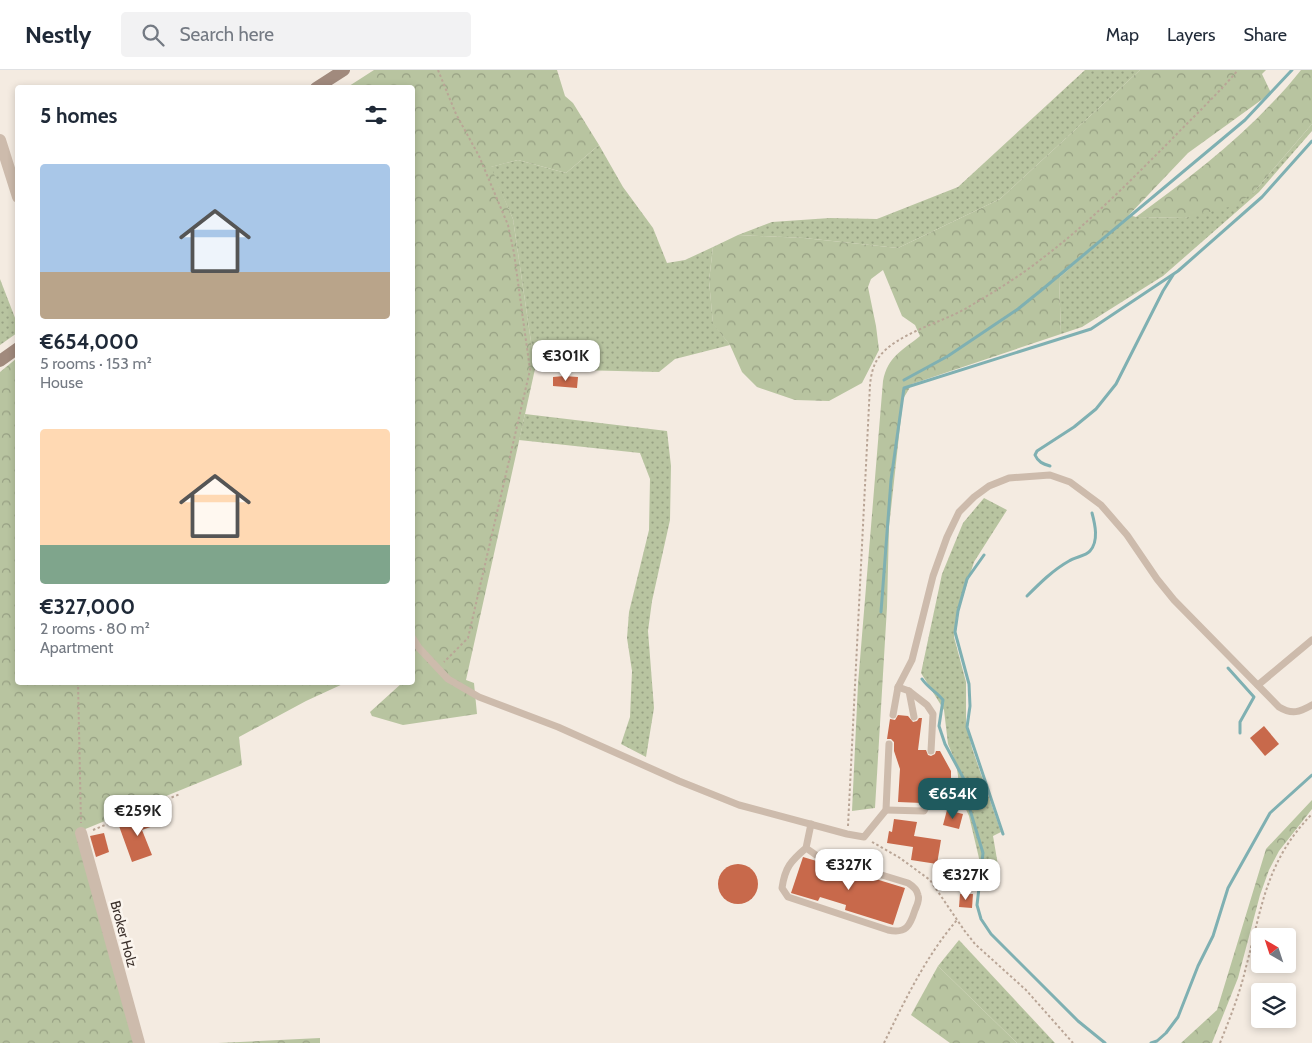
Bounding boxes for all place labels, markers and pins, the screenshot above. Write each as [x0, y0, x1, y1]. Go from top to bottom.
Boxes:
pin: €301K [531, 340, 601, 382]
pin: €654K [918, 778, 988, 820]
pin: €259K [103, 794, 173, 837]
pin: €327K [814, 848, 884, 891]
pin: €327K [931, 858, 1001, 901]

